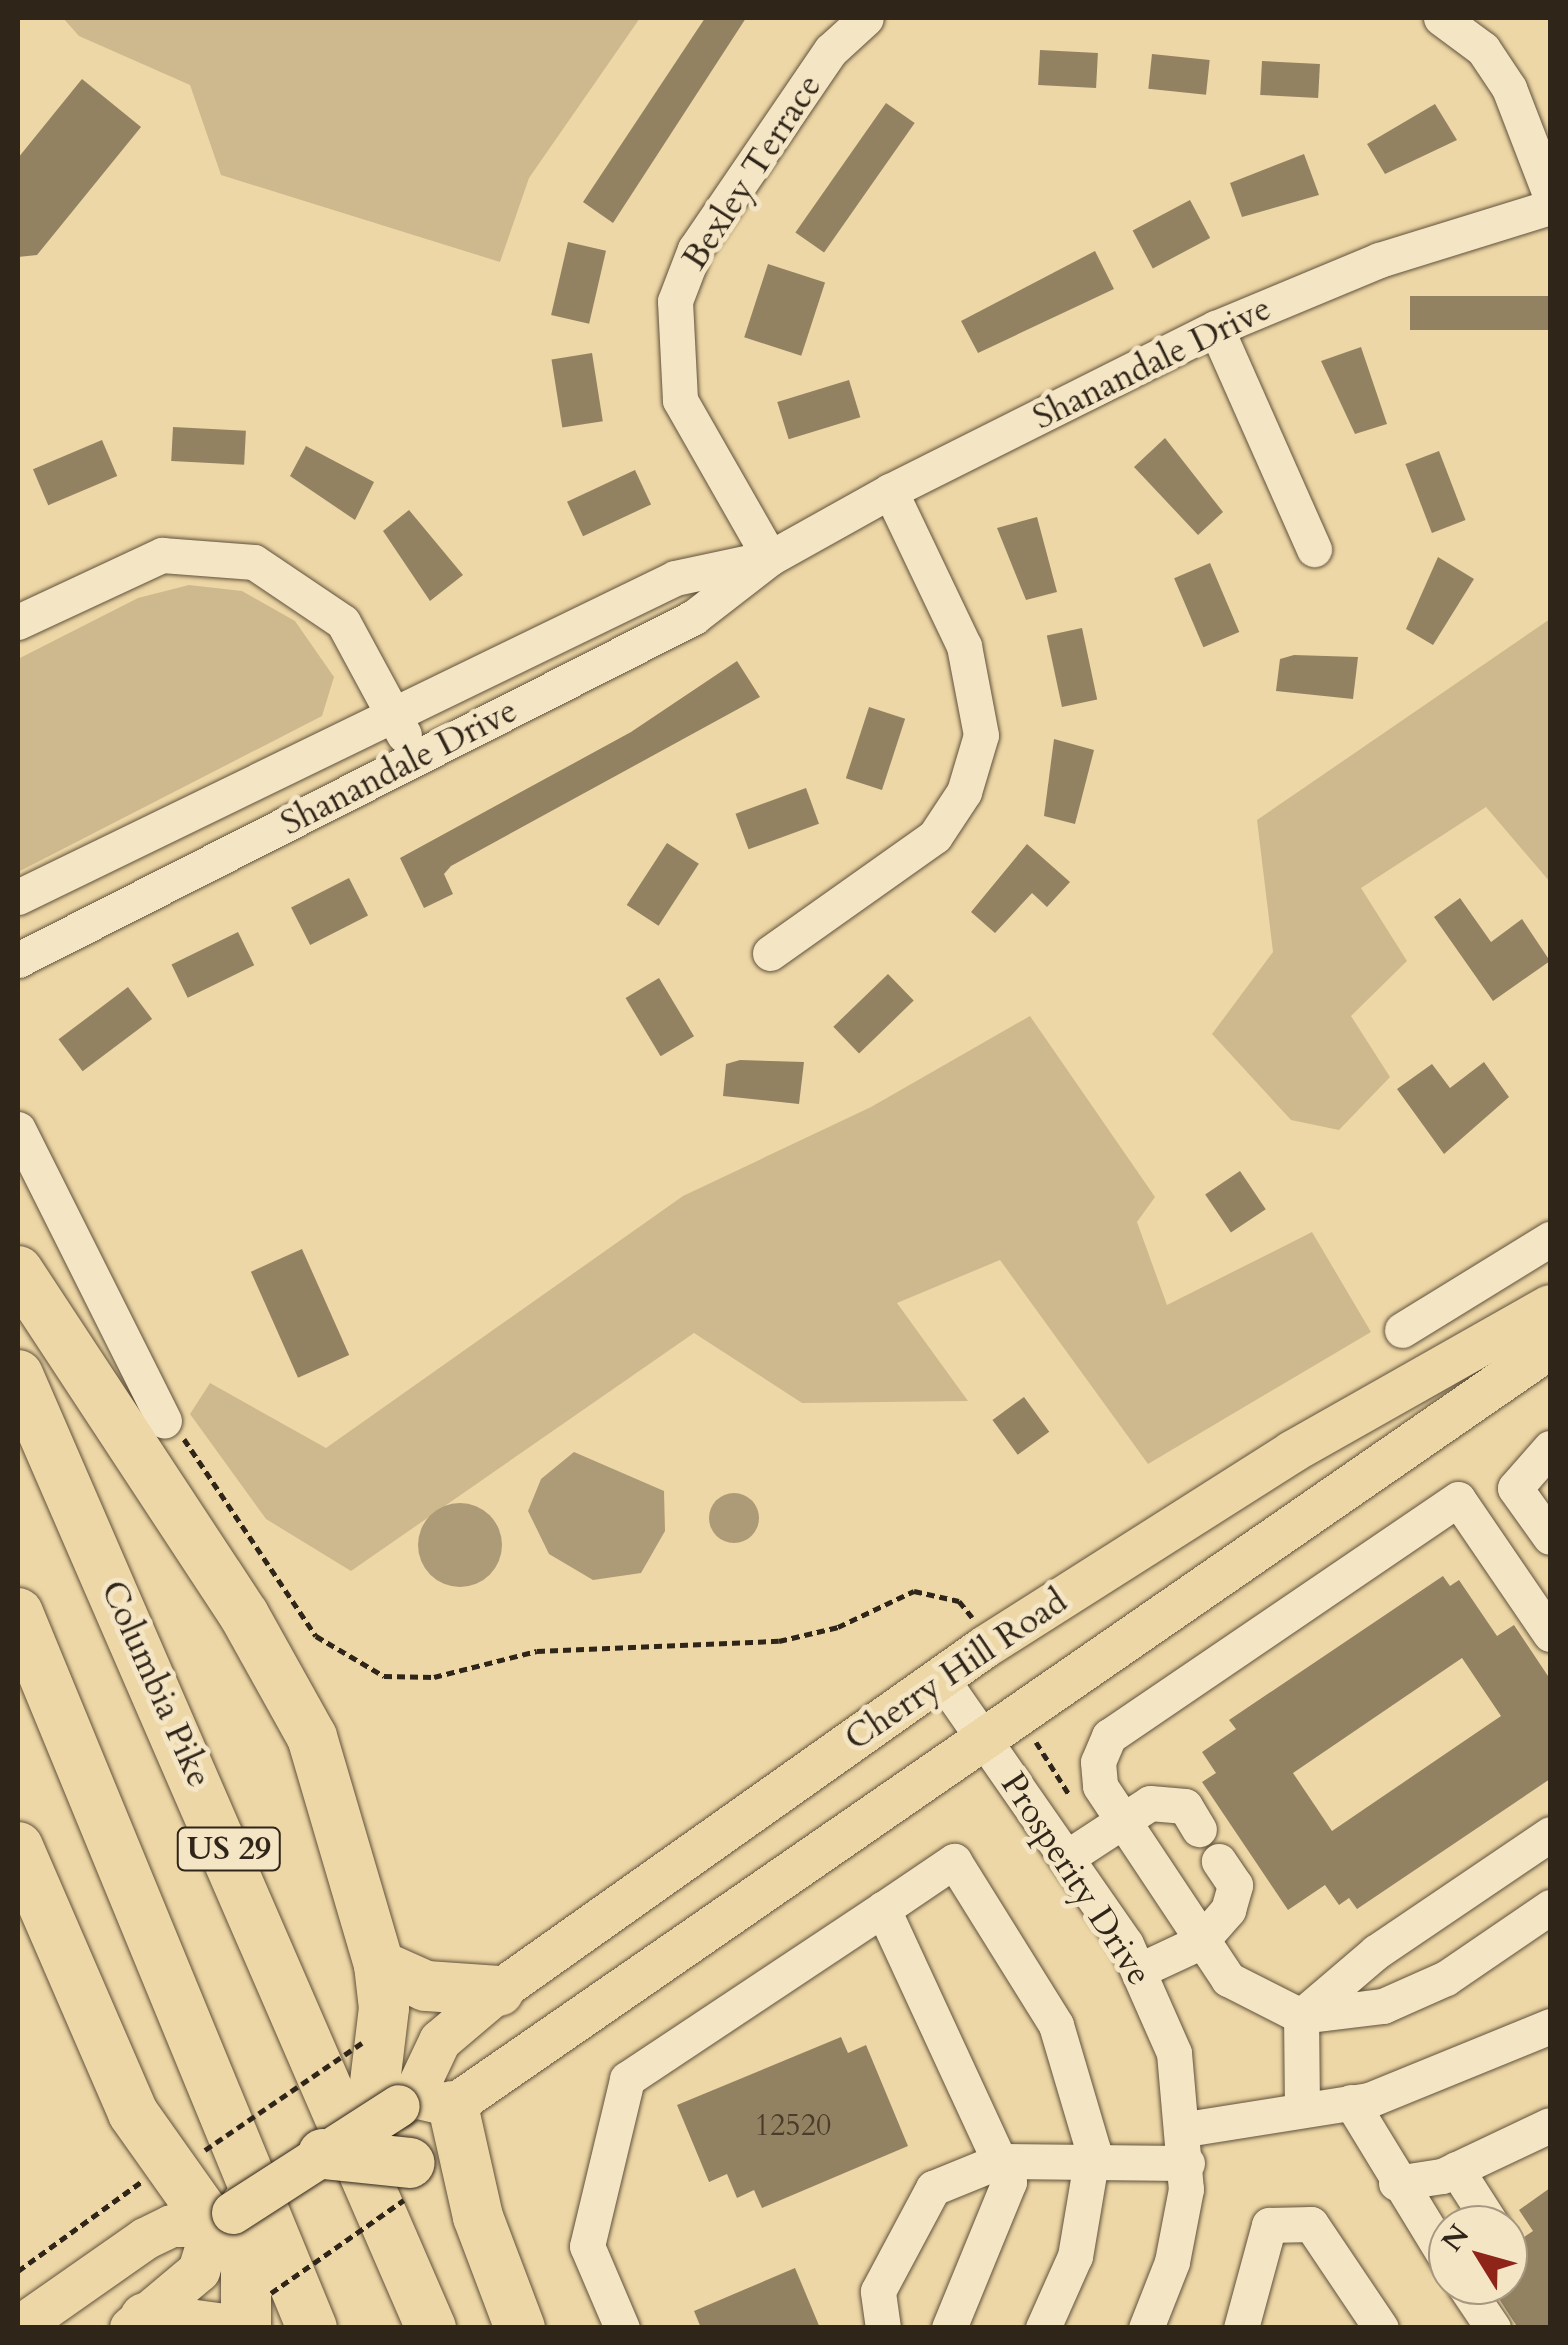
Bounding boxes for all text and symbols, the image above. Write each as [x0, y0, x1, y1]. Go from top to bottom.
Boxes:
street label: Bexley Terrace [673, 67, 831, 277]
street label: Shanandale Drive [1026, 287, 1278, 439]
street label: Shanandale Drive [274, 689, 524, 845]
street label: Columbia Pike [92, 1574, 220, 1794]
street label: Cherry Hill Road [837, 1580, 1075, 1760]
street label: Prosperity Drive [992, 1765, 1160, 1993]
road number: US 29 [176, 1822, 282, 1876]
house number: 12520 [755, 2108, 831, 2144]
north arrow [1428, 2205, 1528, 2305]
text: N [1433, 2217, 1478, 2259]

